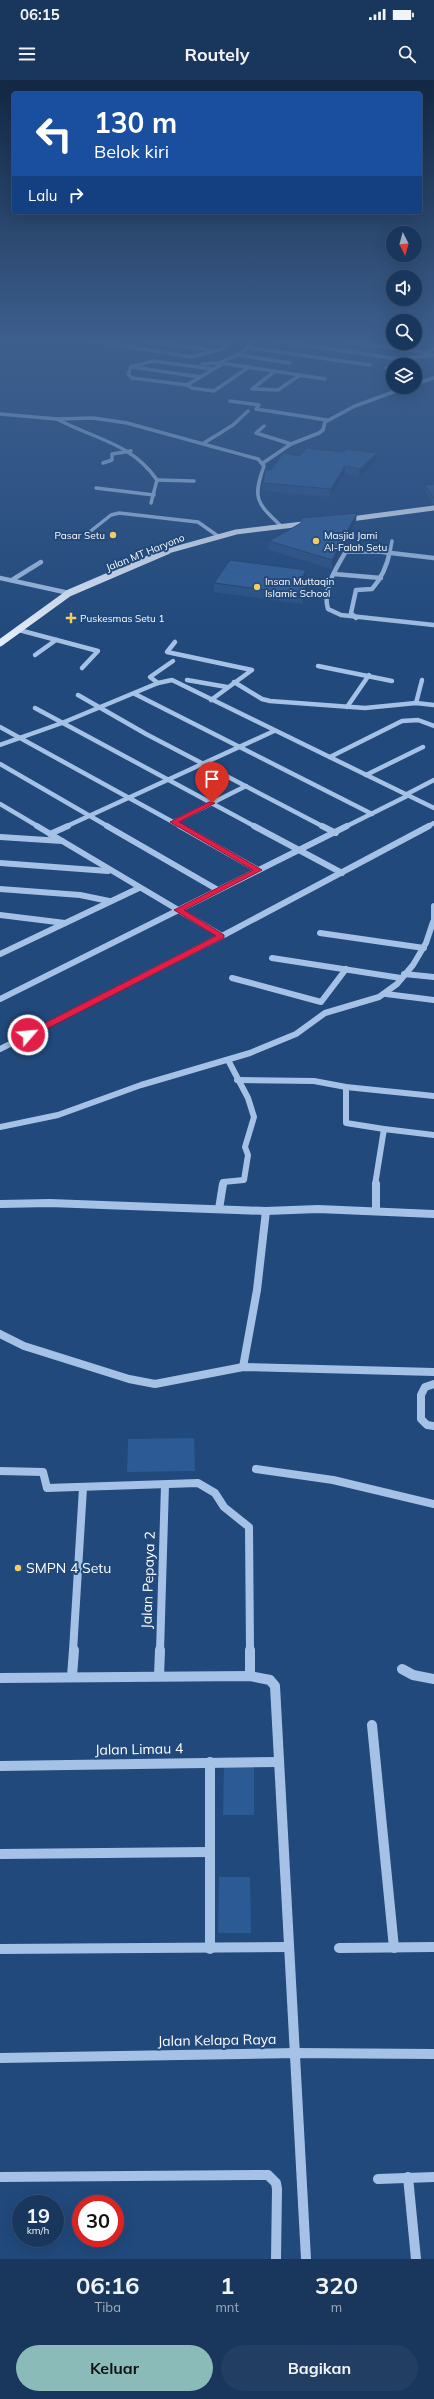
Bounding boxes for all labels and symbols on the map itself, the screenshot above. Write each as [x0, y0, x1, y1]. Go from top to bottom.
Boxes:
north arrow [386, 226, 422, 262]
place label: Pasar Setu [55, 529, 105, 542]
place label: Masjid Jami Al-Falah Setu [324, 529, 387, 554]
marker: Pasar Setu [108, 530, 118, 540]
street label: Jalan MT Haryono [104, 531, 187, 574]
marker: Masjid Jami Al-Falah Setu [311, 536, 321, 546]
place label: Insan Muttaqin Islamic School [265, 575, 334, 600]
marker: Insan Muttaqin Islamic School [252, 582, 262, 592]
marker: Puskesmas Setu 1 [65, 612, 77, 624]
place label: Puskesmas Setu 1 [80, 612, 165, 625]
pin [195, 762, 229, 803]
position arrow [7, 1014, 49, 1056]
street label: Jalan Pepaya 2 [137, 1531, 159, 1629]
place label: SMPN 4 Setu [26, 1559, 111, 1577]
marker: SMPN 4 Setu [13, 1563, 23, 1573]
street label: Jalan Limau 4 [95, 1739, 184, 1759]
street label: Jalan Kelapa Raya [157, 2030, 277, 2050]
speed limit sign: 30 [72, 2195, 124, 2247]

